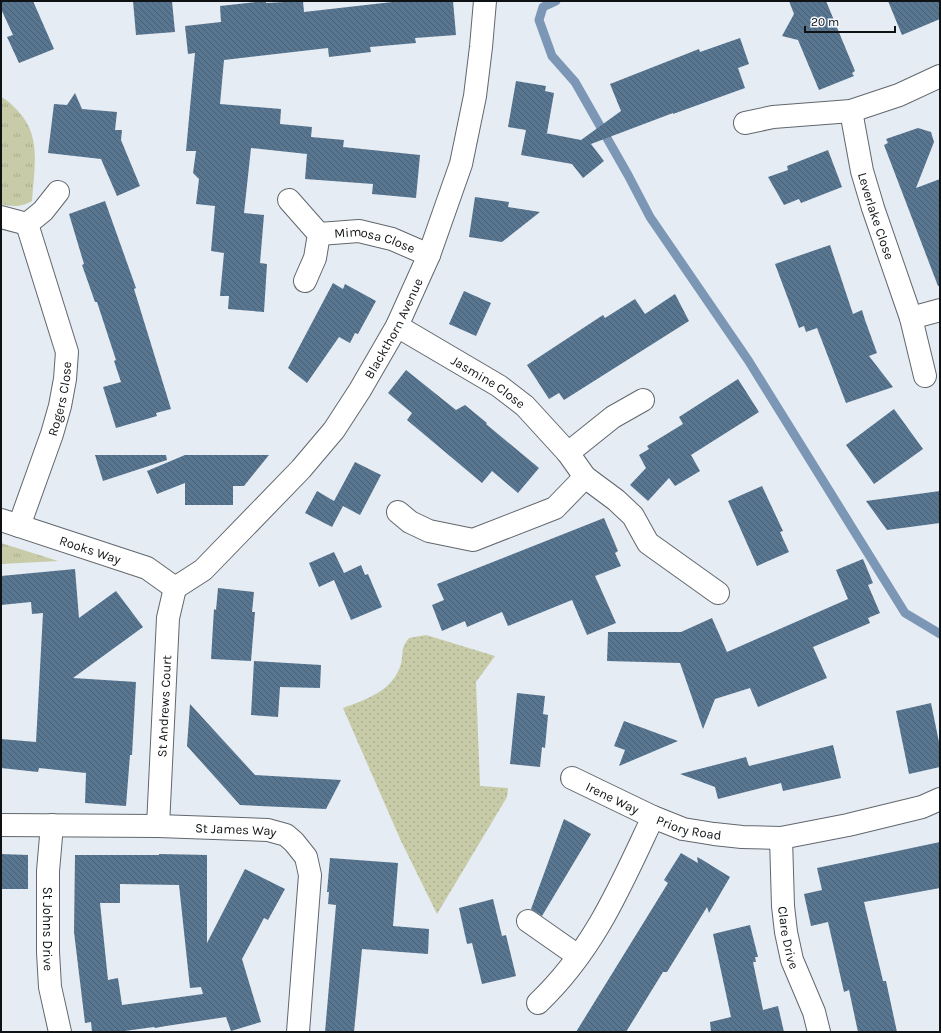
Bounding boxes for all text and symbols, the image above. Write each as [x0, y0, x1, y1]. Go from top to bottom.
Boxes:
scale bar [805, 8, 895, 34]
text: 20 m [811, 15, 839, 29]
street label: Leverlake Close [855, 170, 898, 262]
street label: Mimosa Close [334, 223, 418, 256]
street label: Blackthorn Avenue [361, 275, 425, 381]
street label: Jasmine Close [449, 352, 529, 411]
street label: Rogers Close [44, 360, 74, 438]
street label: Rooks Way [58, 532, 123, 566]
street label: St Andrews Court [154, 655, 174, 758]
street label: Irene Way [584, 778, 642, 817]
street label: Priory Road [654, 812, 722, 842]
street label: St James Way [195, 820, 278, 840]
street label: St Johns Drive [41, 887, 57, 972]
street label: Clare Drive [776, 905, 803, 972]

